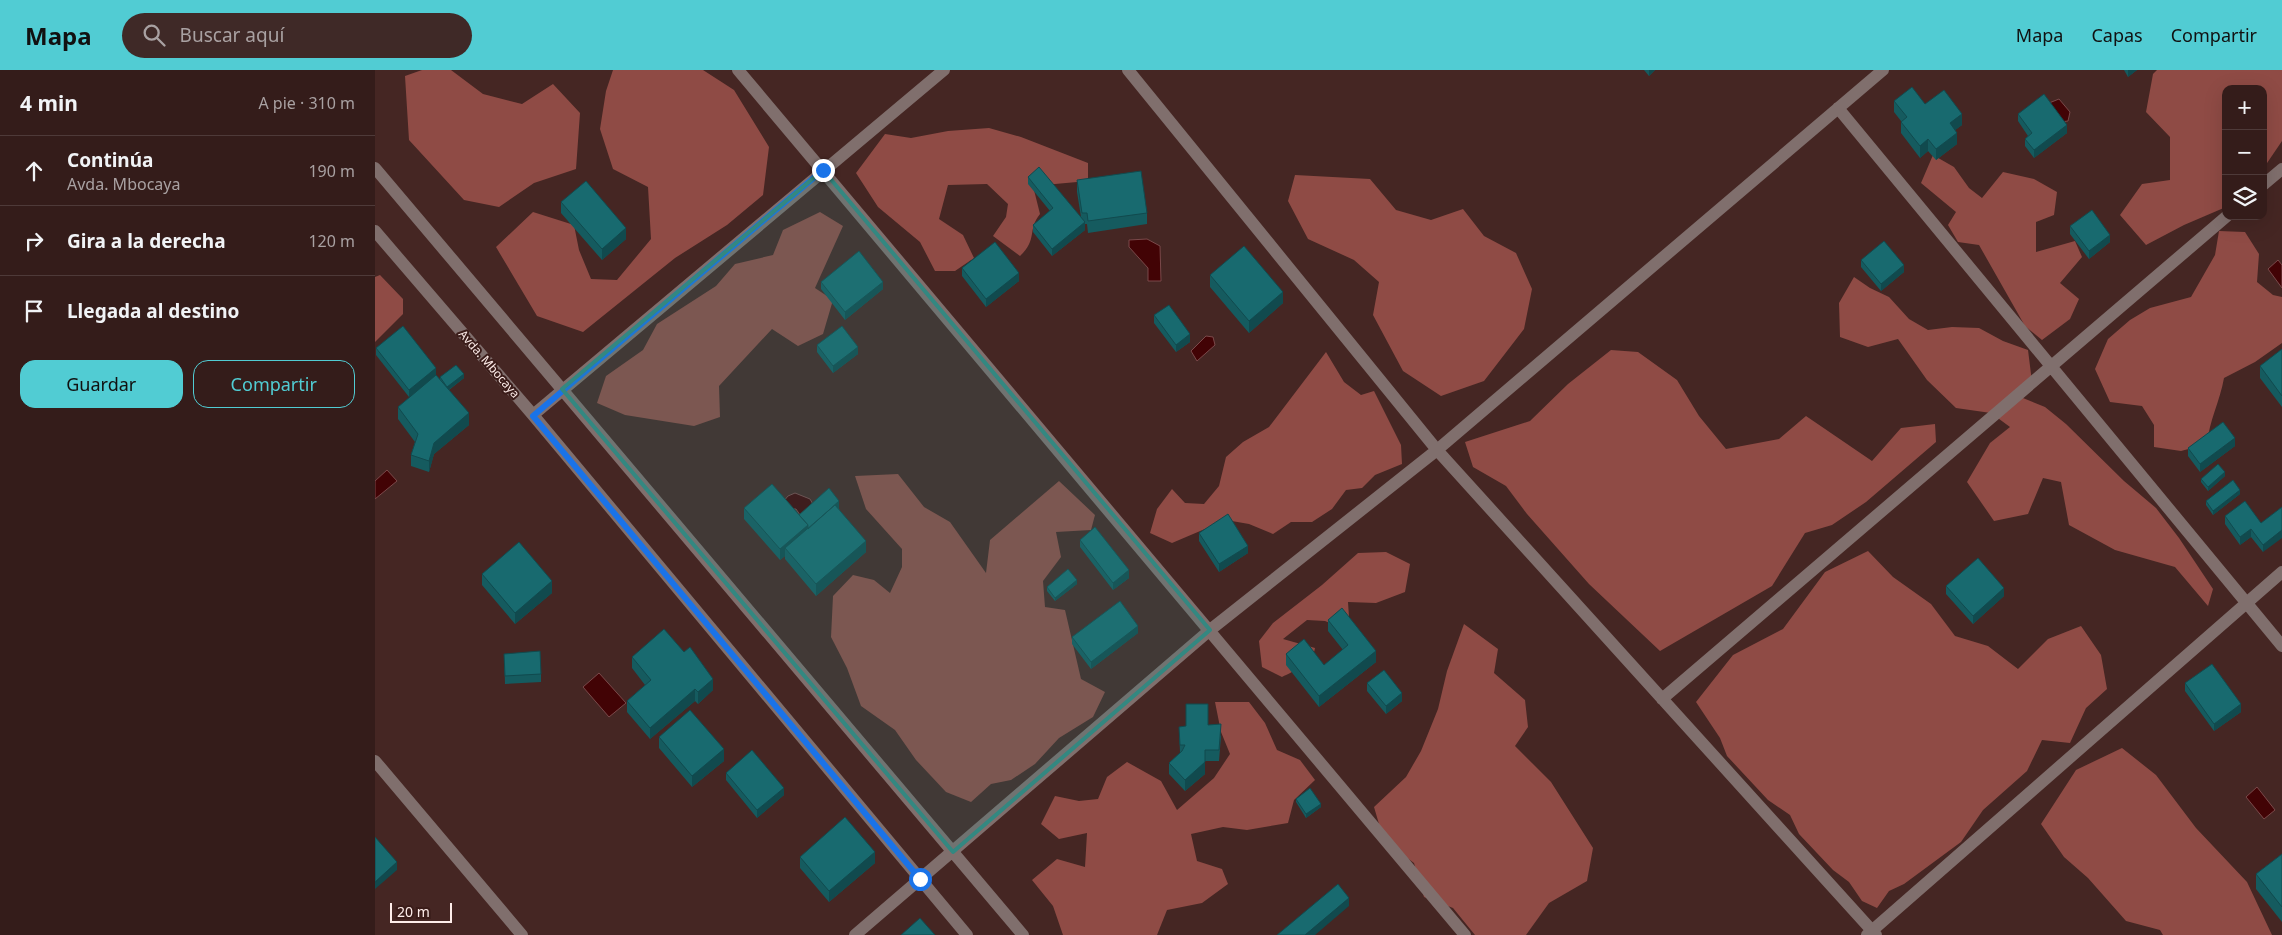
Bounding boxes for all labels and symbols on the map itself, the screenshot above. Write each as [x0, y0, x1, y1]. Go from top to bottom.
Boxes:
route end [812, 159, 835, 182]
street label: Avda. Mbocaya [455, 326, 524, 401]
route start [909, 868, 932, 891]
scale bar [390, 900, 453, 923]

